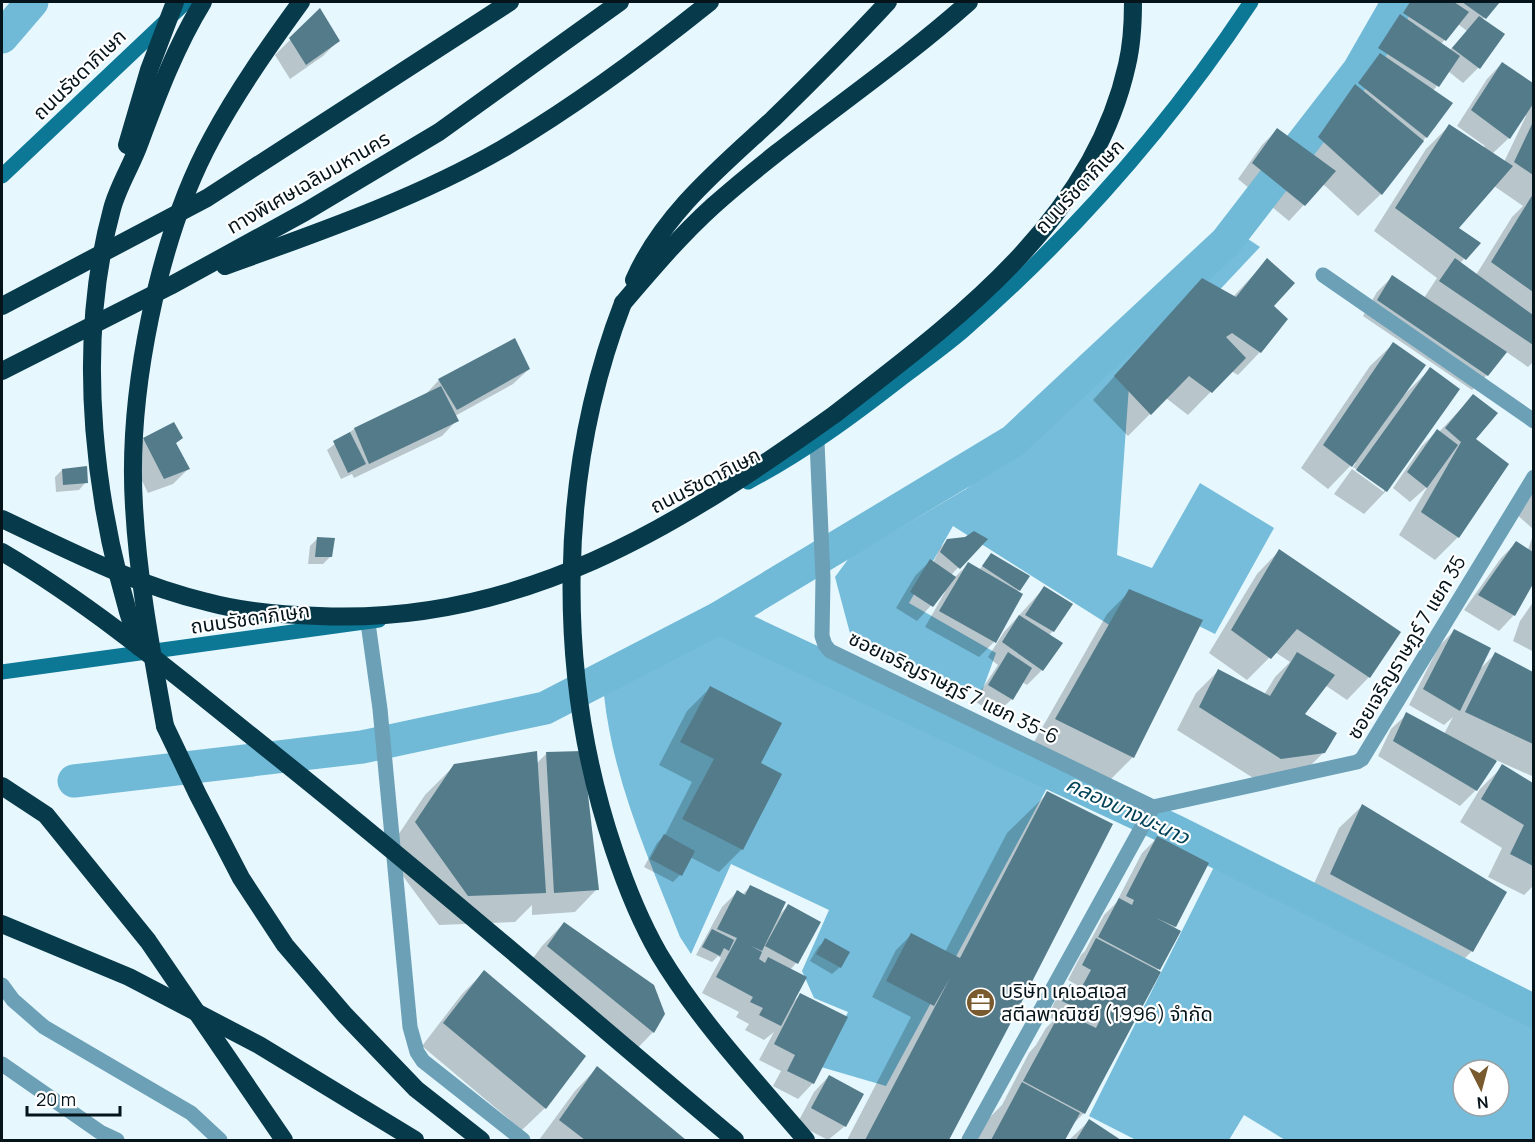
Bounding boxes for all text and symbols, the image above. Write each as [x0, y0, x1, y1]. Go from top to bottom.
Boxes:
street label: ถนนรัชดาภิเษก [26, 23, 132, 125]
street label: ทางพิเศษเฉลิมมหานคร [222, 124, 394, 240]
street label: ถนนรัชดาภิเษก [1028, 133, 1130, 239]
street label: ถนนรัชดาภิเษก [645, 441, 765, 519]
street label: ซอยเจริญราษฎร์ 7 แยก 35 [1340, 550, 1472, 744]
street label: ถนนรัชดาภิเษก [189, 596, 311, 640]
street label: ซอยเจริญราษฎร์ 7 แยก 35-6 [844, 624, 1064, 750]
water label: คลองบางมะนาว [1062, 769, 1195, 851]
place label: บริษัท เคเอสเอส สตีลพาณิชย์ (1996) จำกัด [1001, 977, 1213, 1027]
office icon: บริษัท เคเอสเอส สตีลพาณิชย์ (1996) จำกัด [964, 986, 996, 1018]
north arrow [1451, 1058, 1511, 1118]
scale bar [27, 1079, 120, 1117]
text: 20 m [36, 1087, 76, 1111]
text: N [1476, 1091, 1489, 1114]

